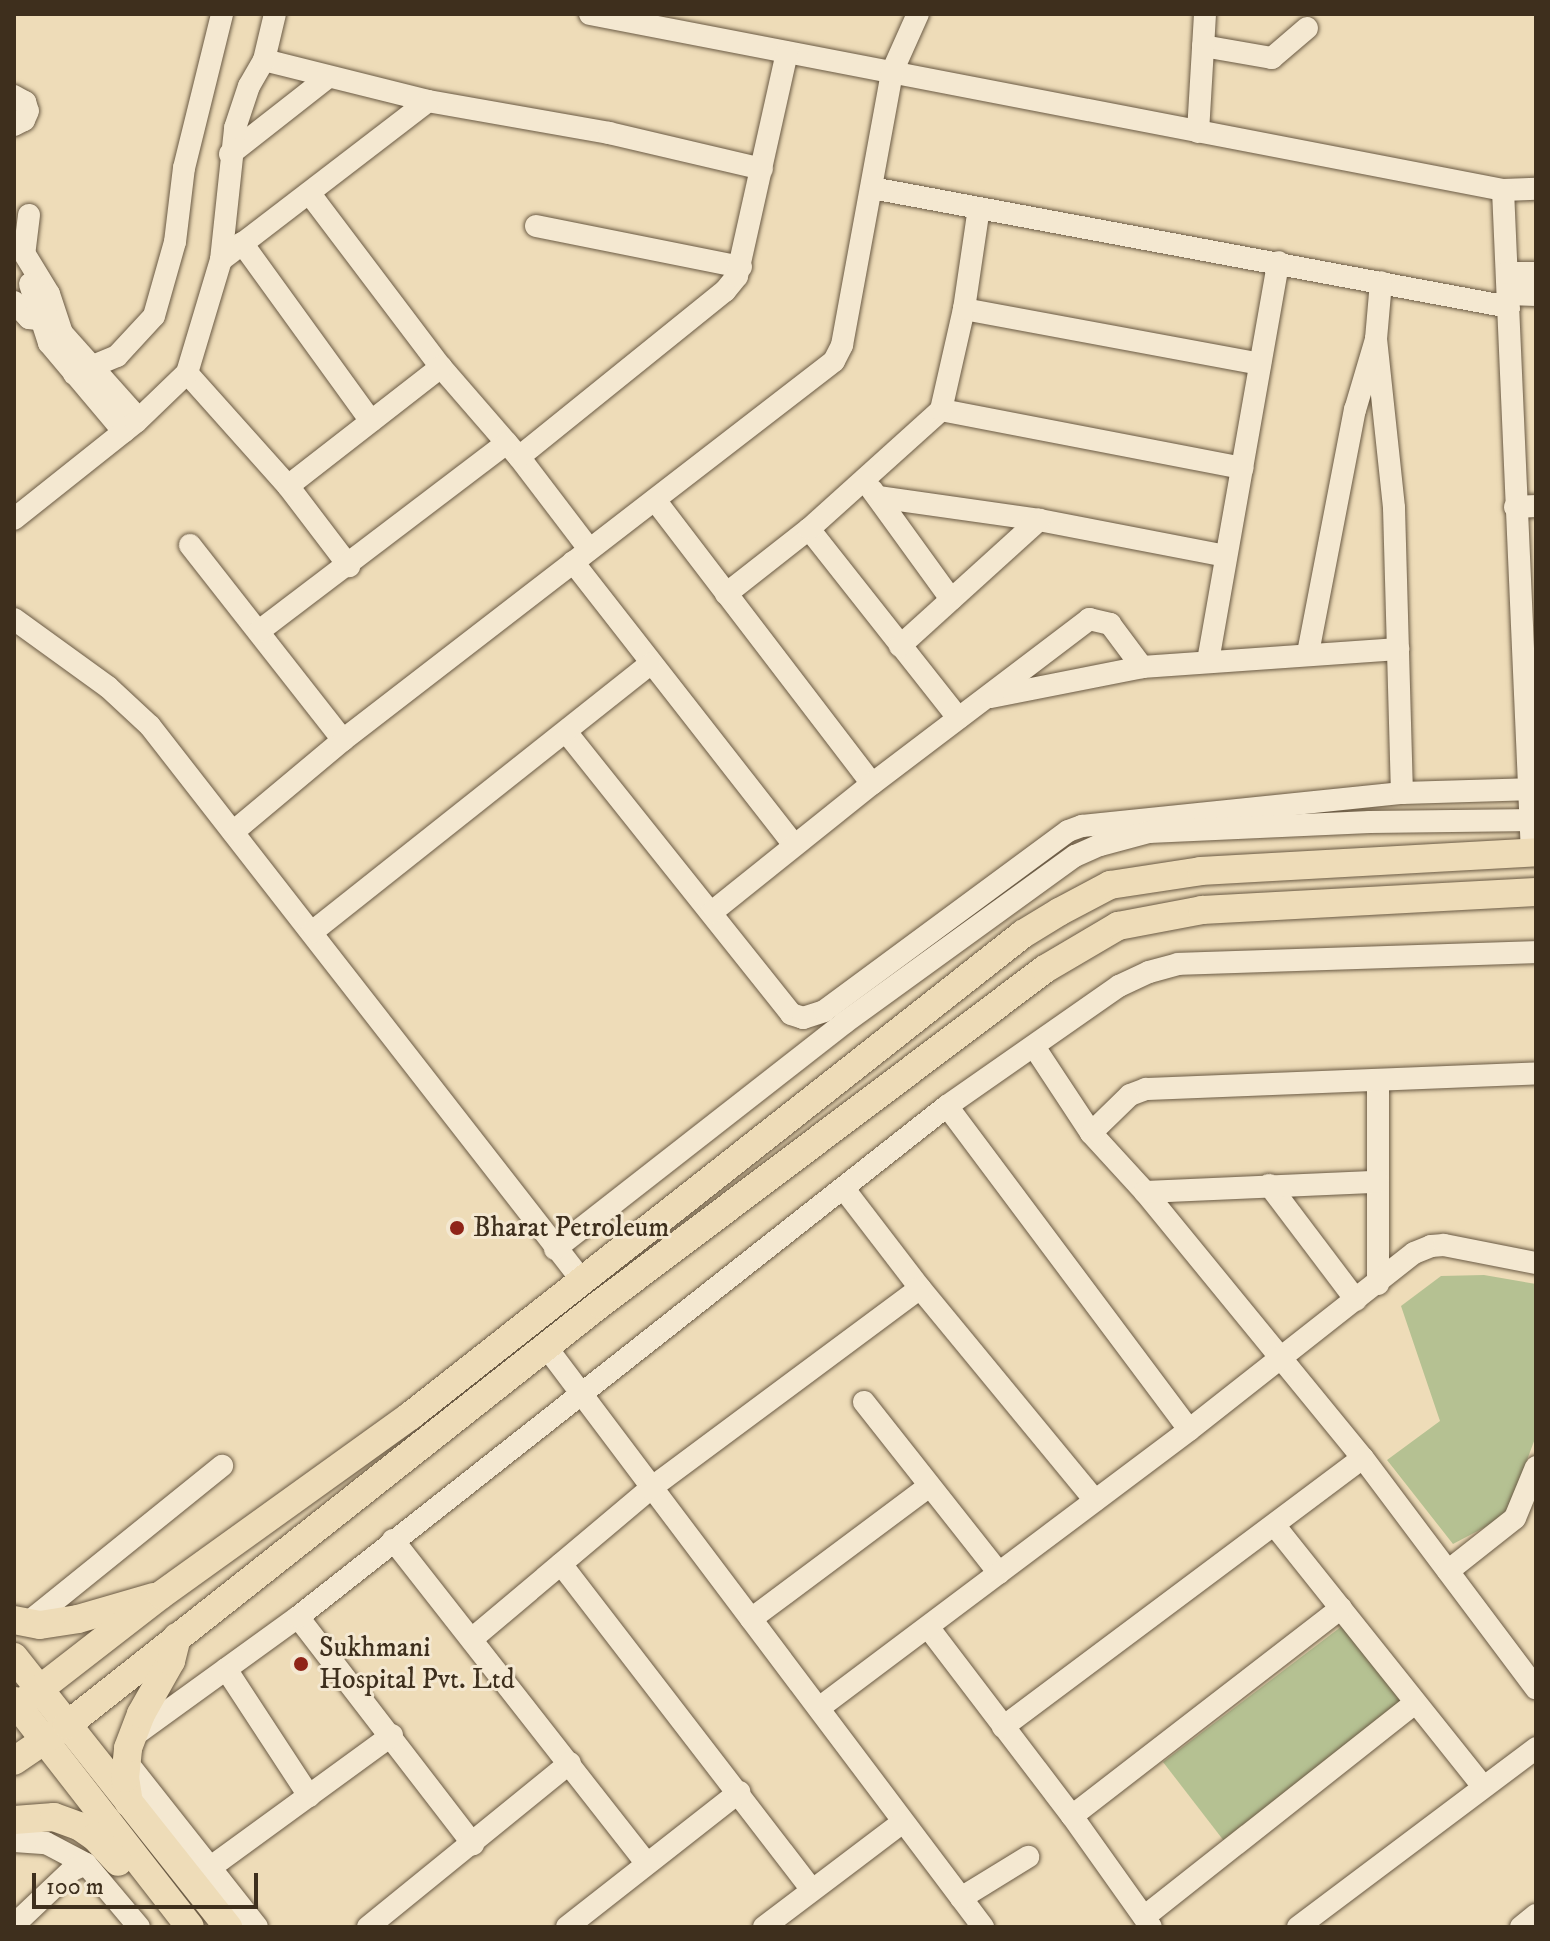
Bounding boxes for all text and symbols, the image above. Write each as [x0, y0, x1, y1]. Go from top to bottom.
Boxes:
place label: Bharat Petroleum [473, 1211, 669, 1245]
marker: Bharat Petroleum [448, 1219, 466, 1237]
place label: Sukhmani Hospital Pvt. Ltd [319, 1631, 515, 1697]
marker: Sukhmani Hospital Pvt. Ltd [290, 1653, 312, 1675]
scale bar [36, 1857, 262, 1907]
text: 100 m [46, 1872, 104, 1902]

